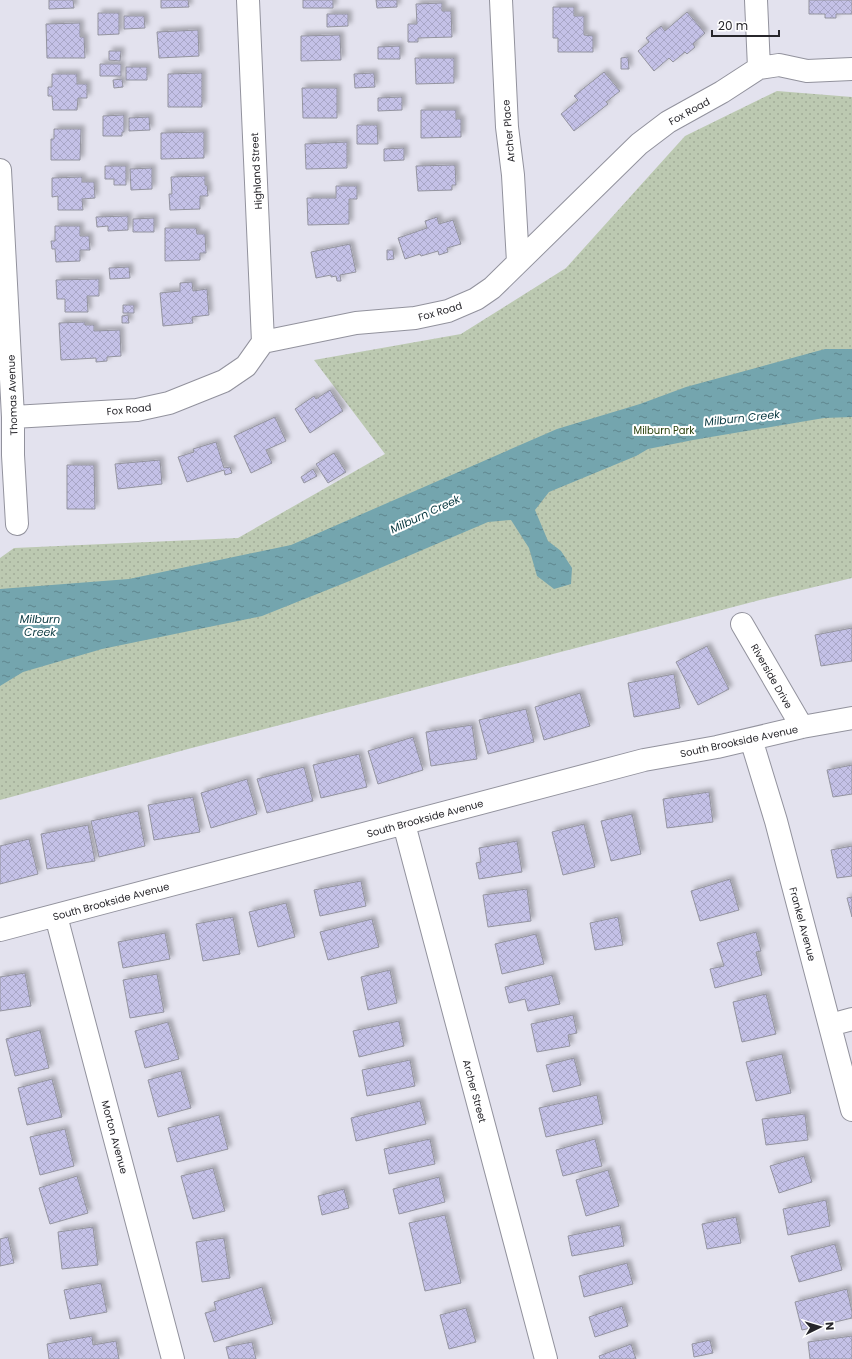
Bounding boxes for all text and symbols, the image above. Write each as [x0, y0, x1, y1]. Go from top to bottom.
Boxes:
scale bar [712, 12, 779, 38]
text: 20 m [718, 17, 748, 34]
street label: Fox Road [666, 94, 713, 129]
street label: Archer Place [498, 99, 519, 163]
street label: Highland Street [247, 132, 266, 210]
street label: Fox Road [416, 298, 464, 325]
street label: Thomas Avenue [4, 354, 21, 436]
street label: Fox Road [106, 400, 152, 419]
water label: Milburn Creek [704, 406, 782, 430]
park label: Milburn Park [634, 423, 695, 438]
water label: Milburn Creek [387, 490, 464, 537]
water label: Milburn Creek [20, 611, 60, 640]
street label: Riverside Drive [747, 641, 796, 711]
street label: South Brookside Avenue [679, 722, 799, 761]
street label: South Brookside Avenue [365, 796, 485, 841]
street label: South Brookside Avenue [51, 879, 171, 924]
street label: Frankel Avenue [785, 885, 820, 963]
street label: Archer Street [459, 1058, 490, 1125]
street label: Morton Avenue [98, 1099, 132, 1175]
north arrow [800, 1307, 840, 1347]
text: N [822, 1321, 838, 1331]

